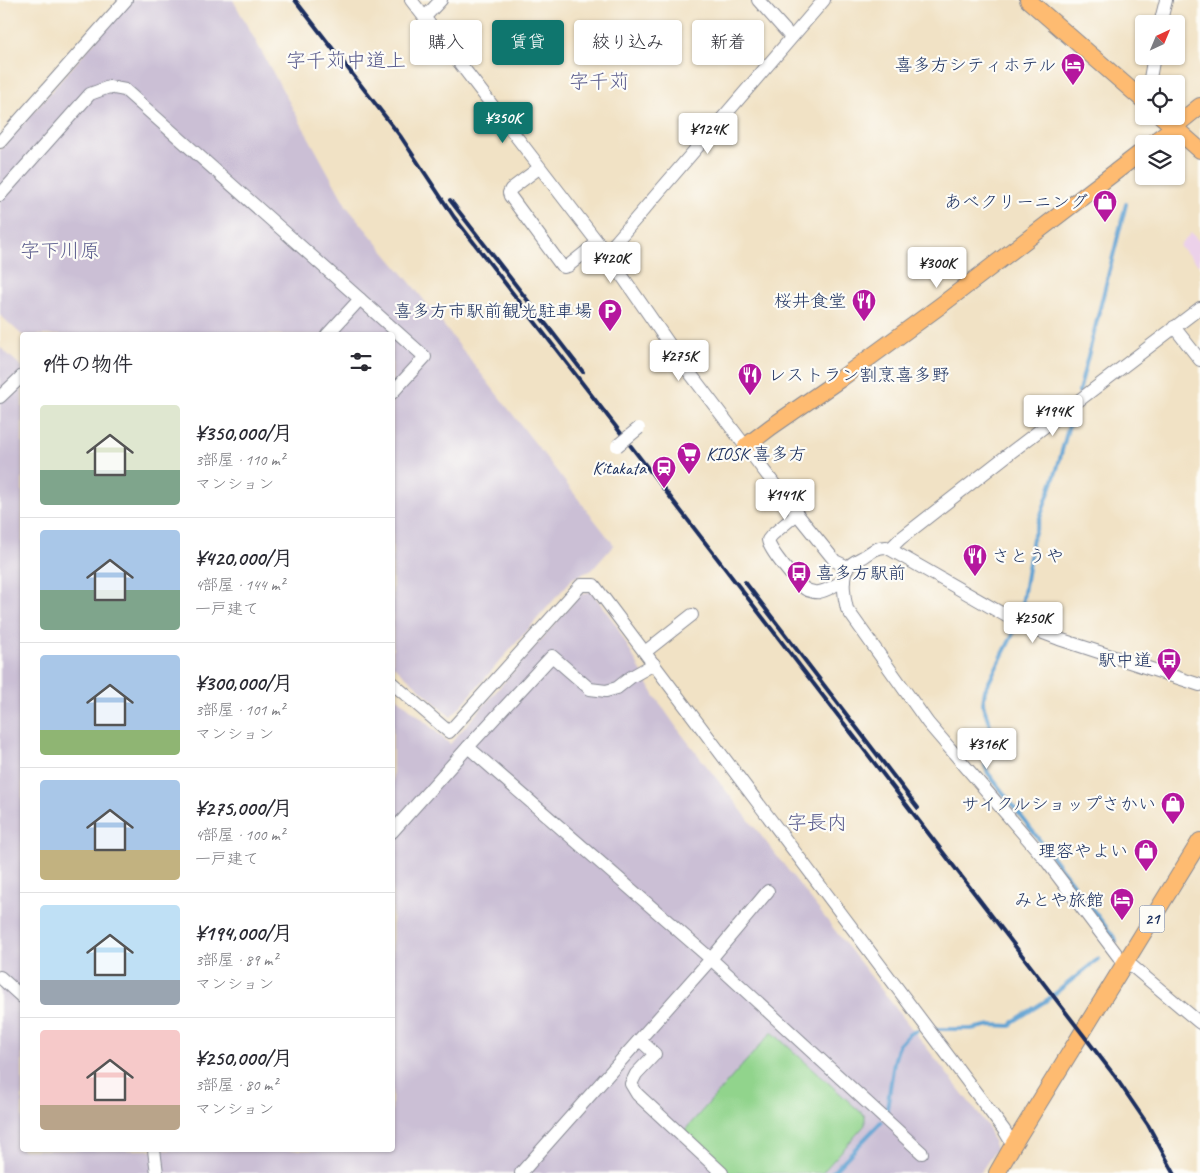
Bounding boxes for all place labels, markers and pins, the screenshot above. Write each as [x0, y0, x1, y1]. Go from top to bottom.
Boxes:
hotel icon: 喜多方シティホテル [1060, 52, 1086, 86]
place label: 喜多方シティホテル [895, 54, 1056, 76]
pin: ¥350K [468, 102, 538, 144]
pin: ¥124K [673, 112, 743, 155]
shop icon: あべクリーニング [1092, 189, 1118, 223]
place label: あべクリーニング [944, 191, 1088, 213]
pin: ¥420K [576, 242, 646, 284]
pin: ¥300K [902, 246, 972, 289]
restaurant icon: 桜井食堂 [851, 288, 877, 322]
place label: 桜井食堂 [774, 290, 846, 312]
parking icon: 喜多方市駅前観光駐車場 [597, 298, 623, 332]
place label: 喜多方市駅前観光駐車場 [394, 300, 592, 322]
pin: ¥275K [644, 340, 714, 382]
restaurant icon: レストラン割烹喜多野 [737, 362, 763, 396]
place label: レストラン割烹喜多野 [768, 364, 949, 386]
pin: ¥194K [1018, 394, 1088, 437]
supermarket icon: KIOSK 喜多方 [676, 441, 702, 475]
place label: KIOSK 喜多方 [706, 443, 807, 465]
station icon: Kitakata [651, 455, 677, 489]
place label: Kitakata [593, 457, 647, 479]
pin: ¥141K [750, 478, 820, 521]
restaurant icon: さとうや [962, 543, 988, 577]
place label: さとうや [992, 545, 1064, 567]
bus stop icon: 喜多方駅前 [786, 560, 812, 594]
place label: 喜多方駅前 [816, 562, 906, 584]
pin: ¥250K [998, 602, 1068, 644]
bus stop icon: 駅中道 [1156, 647, 1182, 681]
place label: 駅中道 [1098, 649, 1152, 671]
pin: ¥316K [952, 728, 1022, 770]
shop icon: サイクルショップさかい [1160, 791, 1186, 825]
place label: サイクルショップさかい [962, 793, 1156, 815]
shop icon: 理容やよい [1133, 838, 1159, 872]
place label: 理容やよい [1038, 840, 1128, 862]
hotel icon: みとや旅館 [1109, 887, 1135, 921]
place label: みとや旅館 [1014, 889, 1104, 911]

